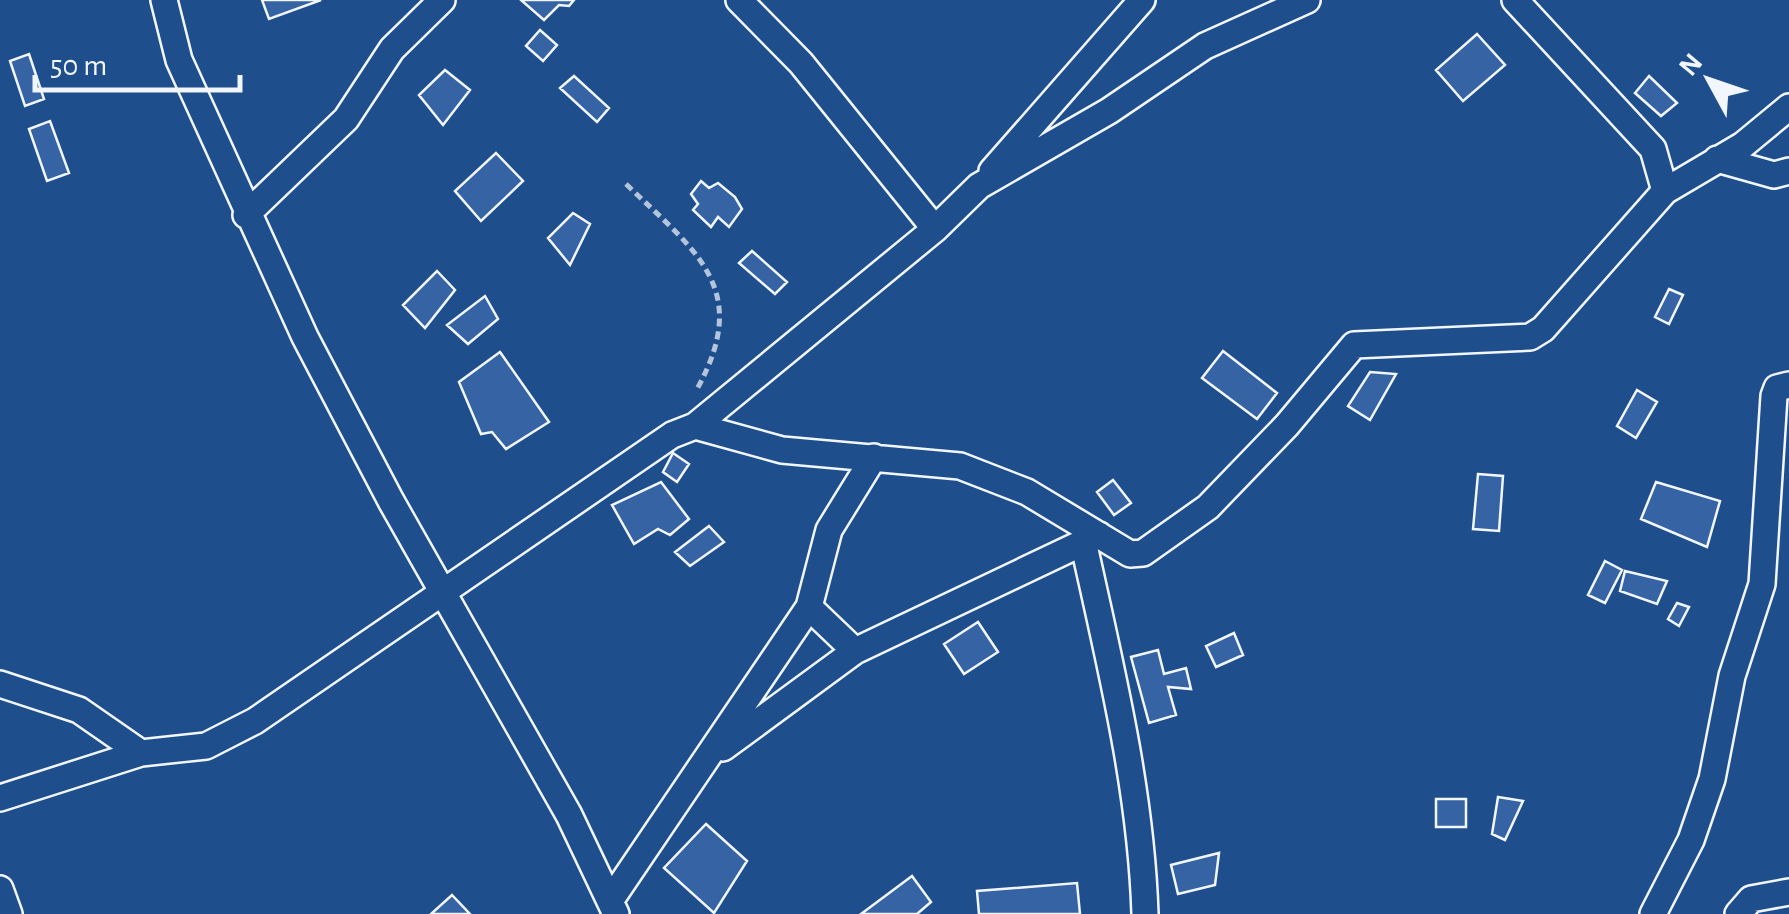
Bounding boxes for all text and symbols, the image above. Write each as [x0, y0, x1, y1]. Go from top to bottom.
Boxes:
scale bar [35, 30, 240, 92]
north arrow [1659, 30, 1759, 130]
text: N [1674, 49, 1708, 82]
text: 50 m [50, 51, 107, 81]

